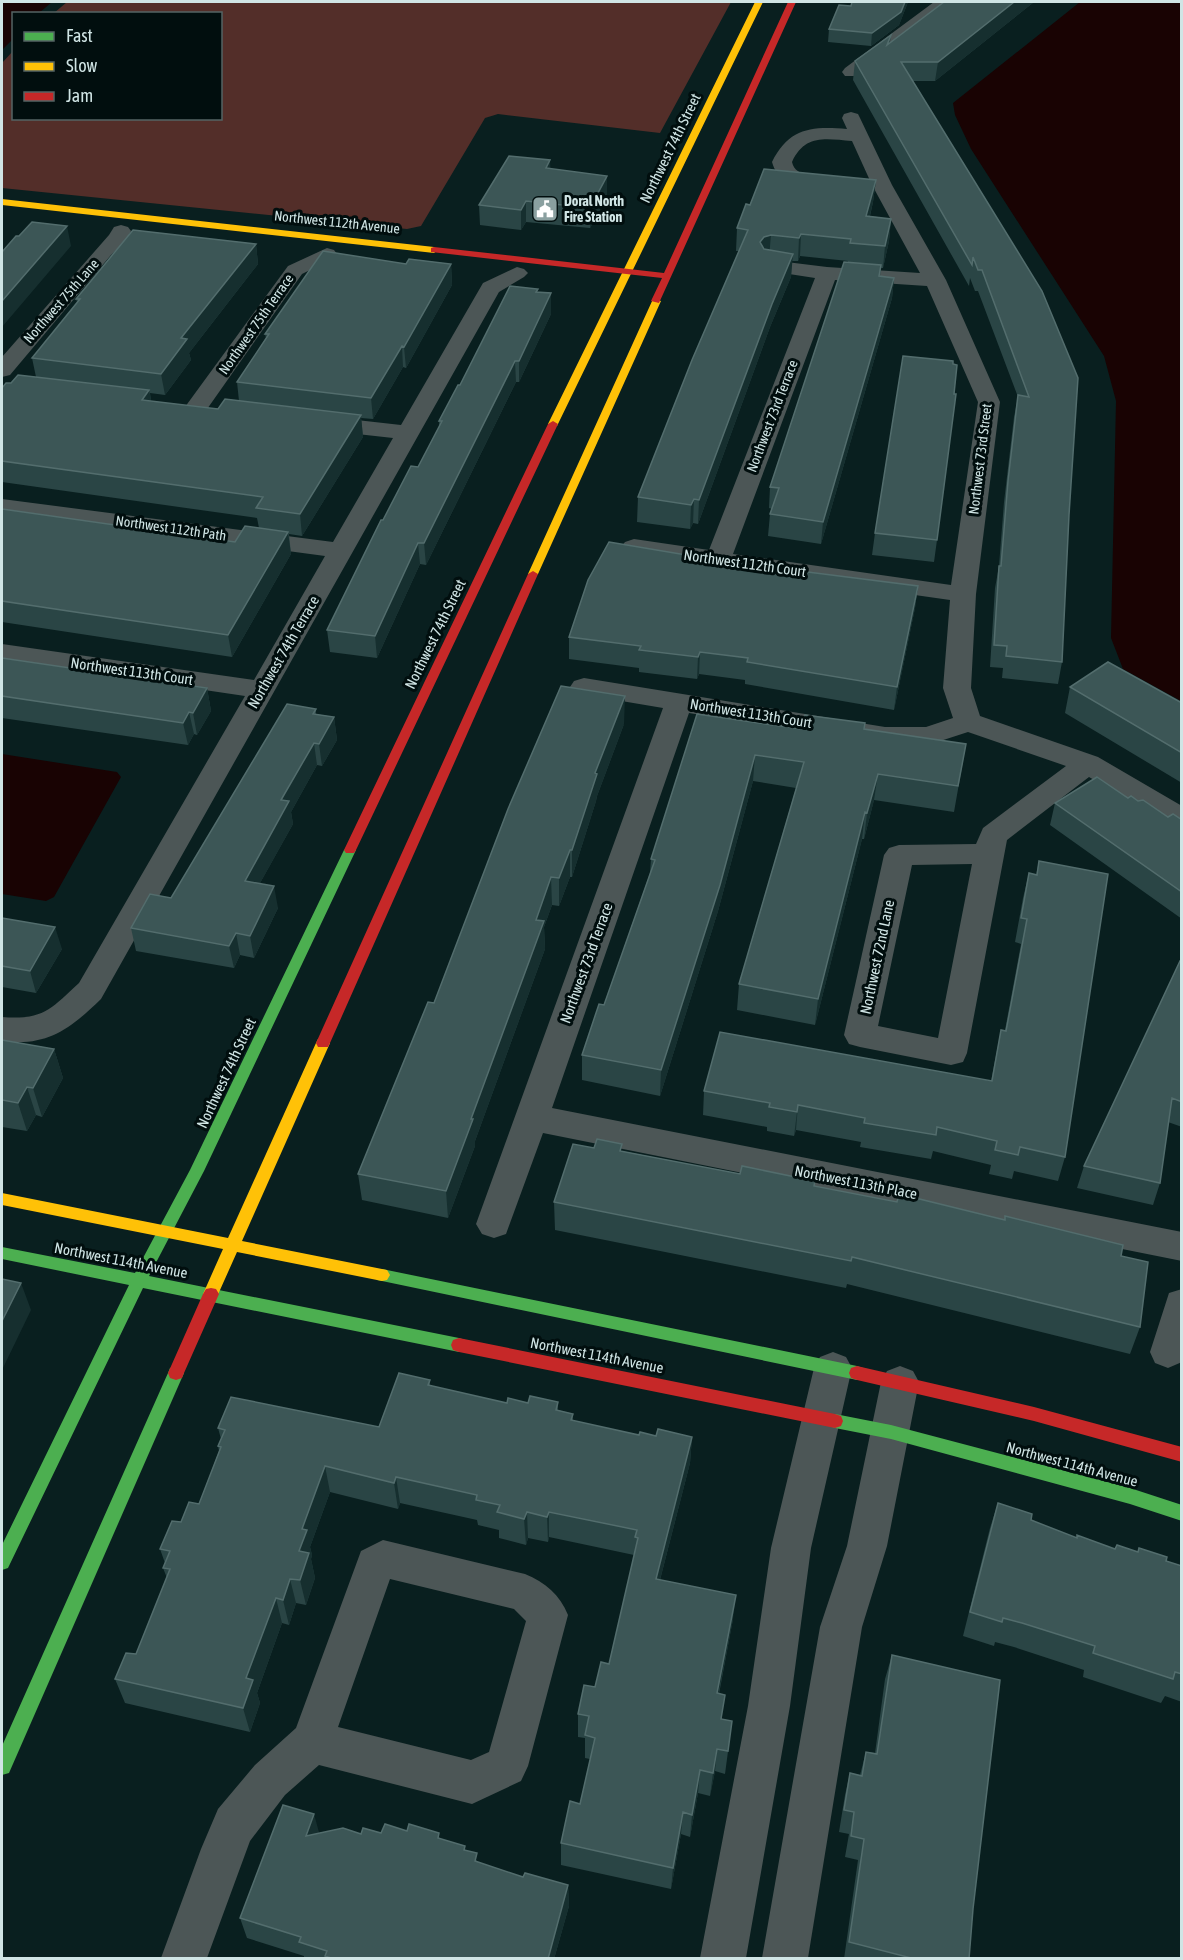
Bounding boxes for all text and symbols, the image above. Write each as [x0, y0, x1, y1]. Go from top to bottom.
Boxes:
legend [12, 12, 222, 120]
text: Fast [66, 25, 93, 46]
text: Slow [66, 55, 97, 76]
text: Jam [66, 85, 93, 106]
street label: Northwest 74th Street [636, 90, 704, 206]
place label: Doral North Fire Station [564, 193, 624, 225]
public building icon: Doral North Fire Station [530, 194, 560, 224]
street label: Northwest 112th Avenue [273, 207, 401, 237]
street label: Northwest 75th Lane [20, 256, 102, 346]
street label: Northwest 75th Terrace [215, 271, 297, 377]
street label: Northwest 73rd Terrace [743, 358, 801, 474]
street label: Northwest 73rd Street [965, 403, 995, 515]
street label: Northwest 112th Path [115, 512, 227, 544]
street label: Northwest 112th Court [683, 546, 807, 580]
street label: Northwest 74th Street [401, 576, 469, 692]
street label: Northwest 74th Terrace [244, 593, 322, 711]
street label: Northwest 113th Court [70, 654, 194, 688]
street label: Northwest 113th Court [689, 695, 813, 731]
street label: Northwest 72nd Lane [857, 898, 897, 1016]
street label: Northwest 73rd Terrace [556, 900, 616, 1026]
street label: Northwest 74th Street [193, 1015, 259, 1131]
street label: Northwest 113th Place [793, 1162, 919, 1202]
street label: Northwest 114th Avenue [53, 1239, 189, 1281]
street label: Northwest 114th Avenue [529, 1334, 665, 1376]
street label: Northwest 114th Avenue [1004, 1438, 1140, 1490]

